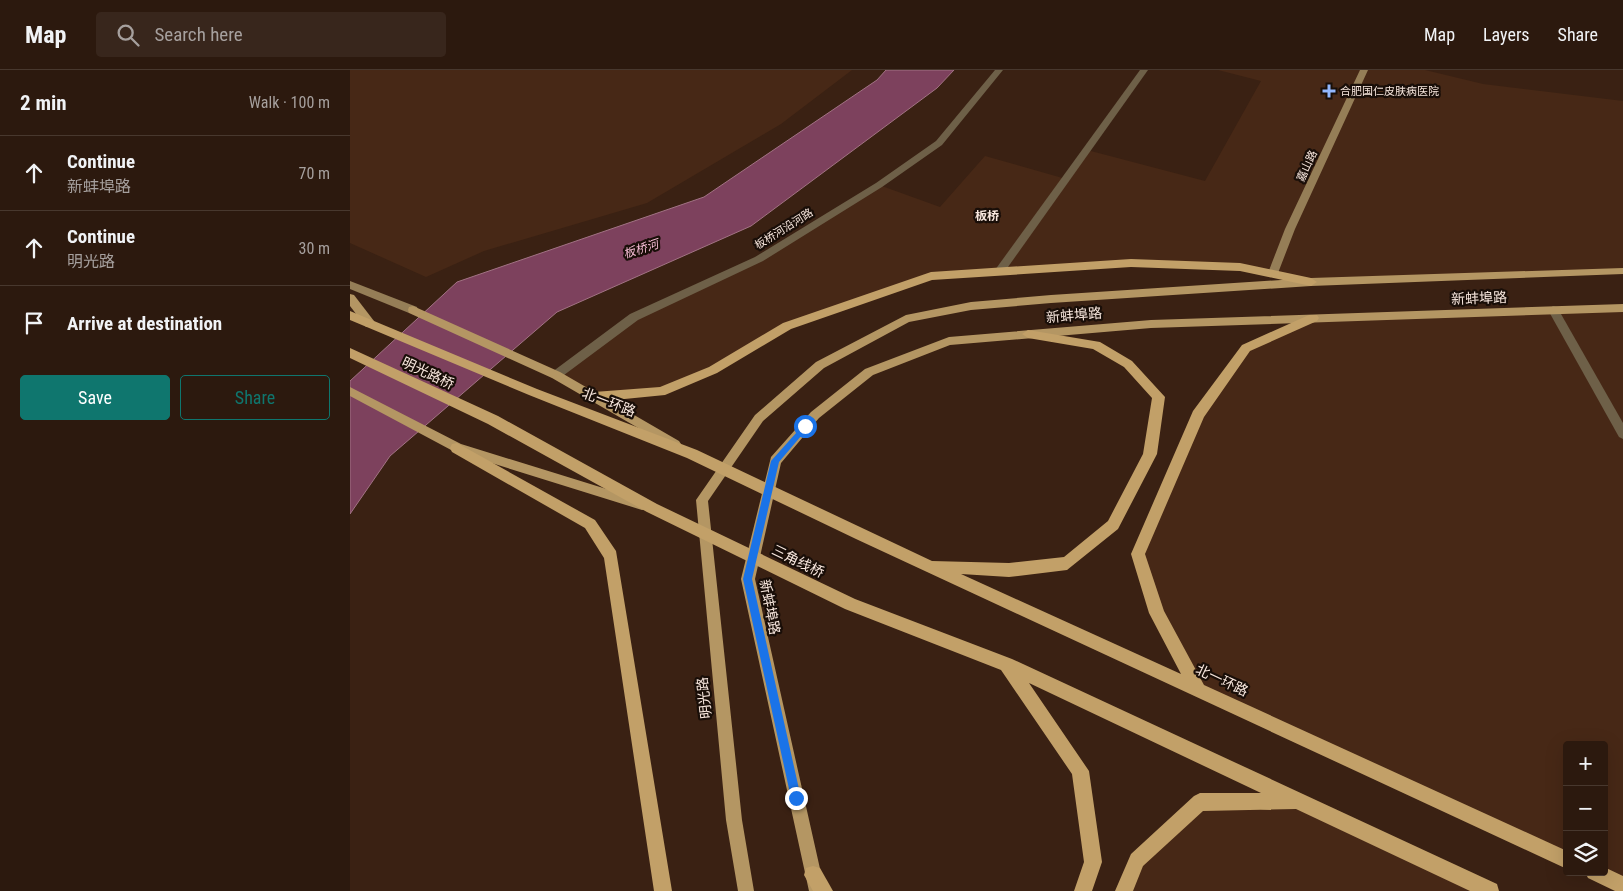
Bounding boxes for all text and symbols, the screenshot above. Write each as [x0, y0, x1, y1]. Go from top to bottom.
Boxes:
search box [96, 12, 446, 57]
text: Map [25, 21, 66, 49]
icon: search [114, 21, 142, 49]
text: Search here [154, 23, 243, 46]
text: Map [1424, 24, 1455, 45]
text: Layers [1483, 24, 1530, 45]
text: Share [1558, 24, 1598, 45]
marker: 合肥国仁皮肤病医院 [1322, 84, 1336, 98]
place label: 合肥国仁皮肤病医院 [1340, 85, 1439, 98]
text: 2 min [20, 91, 67, 115]
text: Walk · 100 m [249, 93, 330, 112]
street label: 嘉山路 [1294, 148, 1320, 184]
text: Continue [67, 150, 135, 173]
icon: ahead [20, 159, 48, 187]
text: 70 m [298, 164, 330, 183]
text: 新蚌埠路 [67, 177, 131, 196]
street label: 板桥河沿河路 [753, 206, 815, 252]
district label: 板桥 [975, 209, 999, 223]
text: Continue [67, 225, 135, 248]
icon: ahead [20, 234, 48, 262]
water label: 板桥河 [622, 236, 662, 261]
text: 30 m [298, 239, 330, 258]
text: 明光路 [67, 252, 115, 271]
street label: 新蚌埠路 [1451, 289, 1507, 307]
street label: 新蚌埠路 [1045, 305, 1103, 325]
icon: arrive [20, 309, 48, 337]
text: Arrive at destination [67, 312, 222, 335]
street label: 明光路桥 [399, 354, 457, 392]
button: Save [20, 375, 170, 420]
button: Share [180, 375, 330, 420]
street label: 北一环路 [580, 384, 638, 420]
route start [794, 415, 817, 438]
street label: 三角线桥 [769, 542, 827, 580]
street label: 新蚌埠路 [757, 578, 783, 636]
street label: 北一环路 [1193, 661, 1251, 699]
street label: 明光路 [694, 676, 714, 720]
map controls [1563, 741, 1608, 876]
button: + [1563, 741, 1608, 786]
button: − [1563, 786, 1608, 831]
route end [785, 787, 808, 810]
button: layers [1563, 831, 1608, 876]

